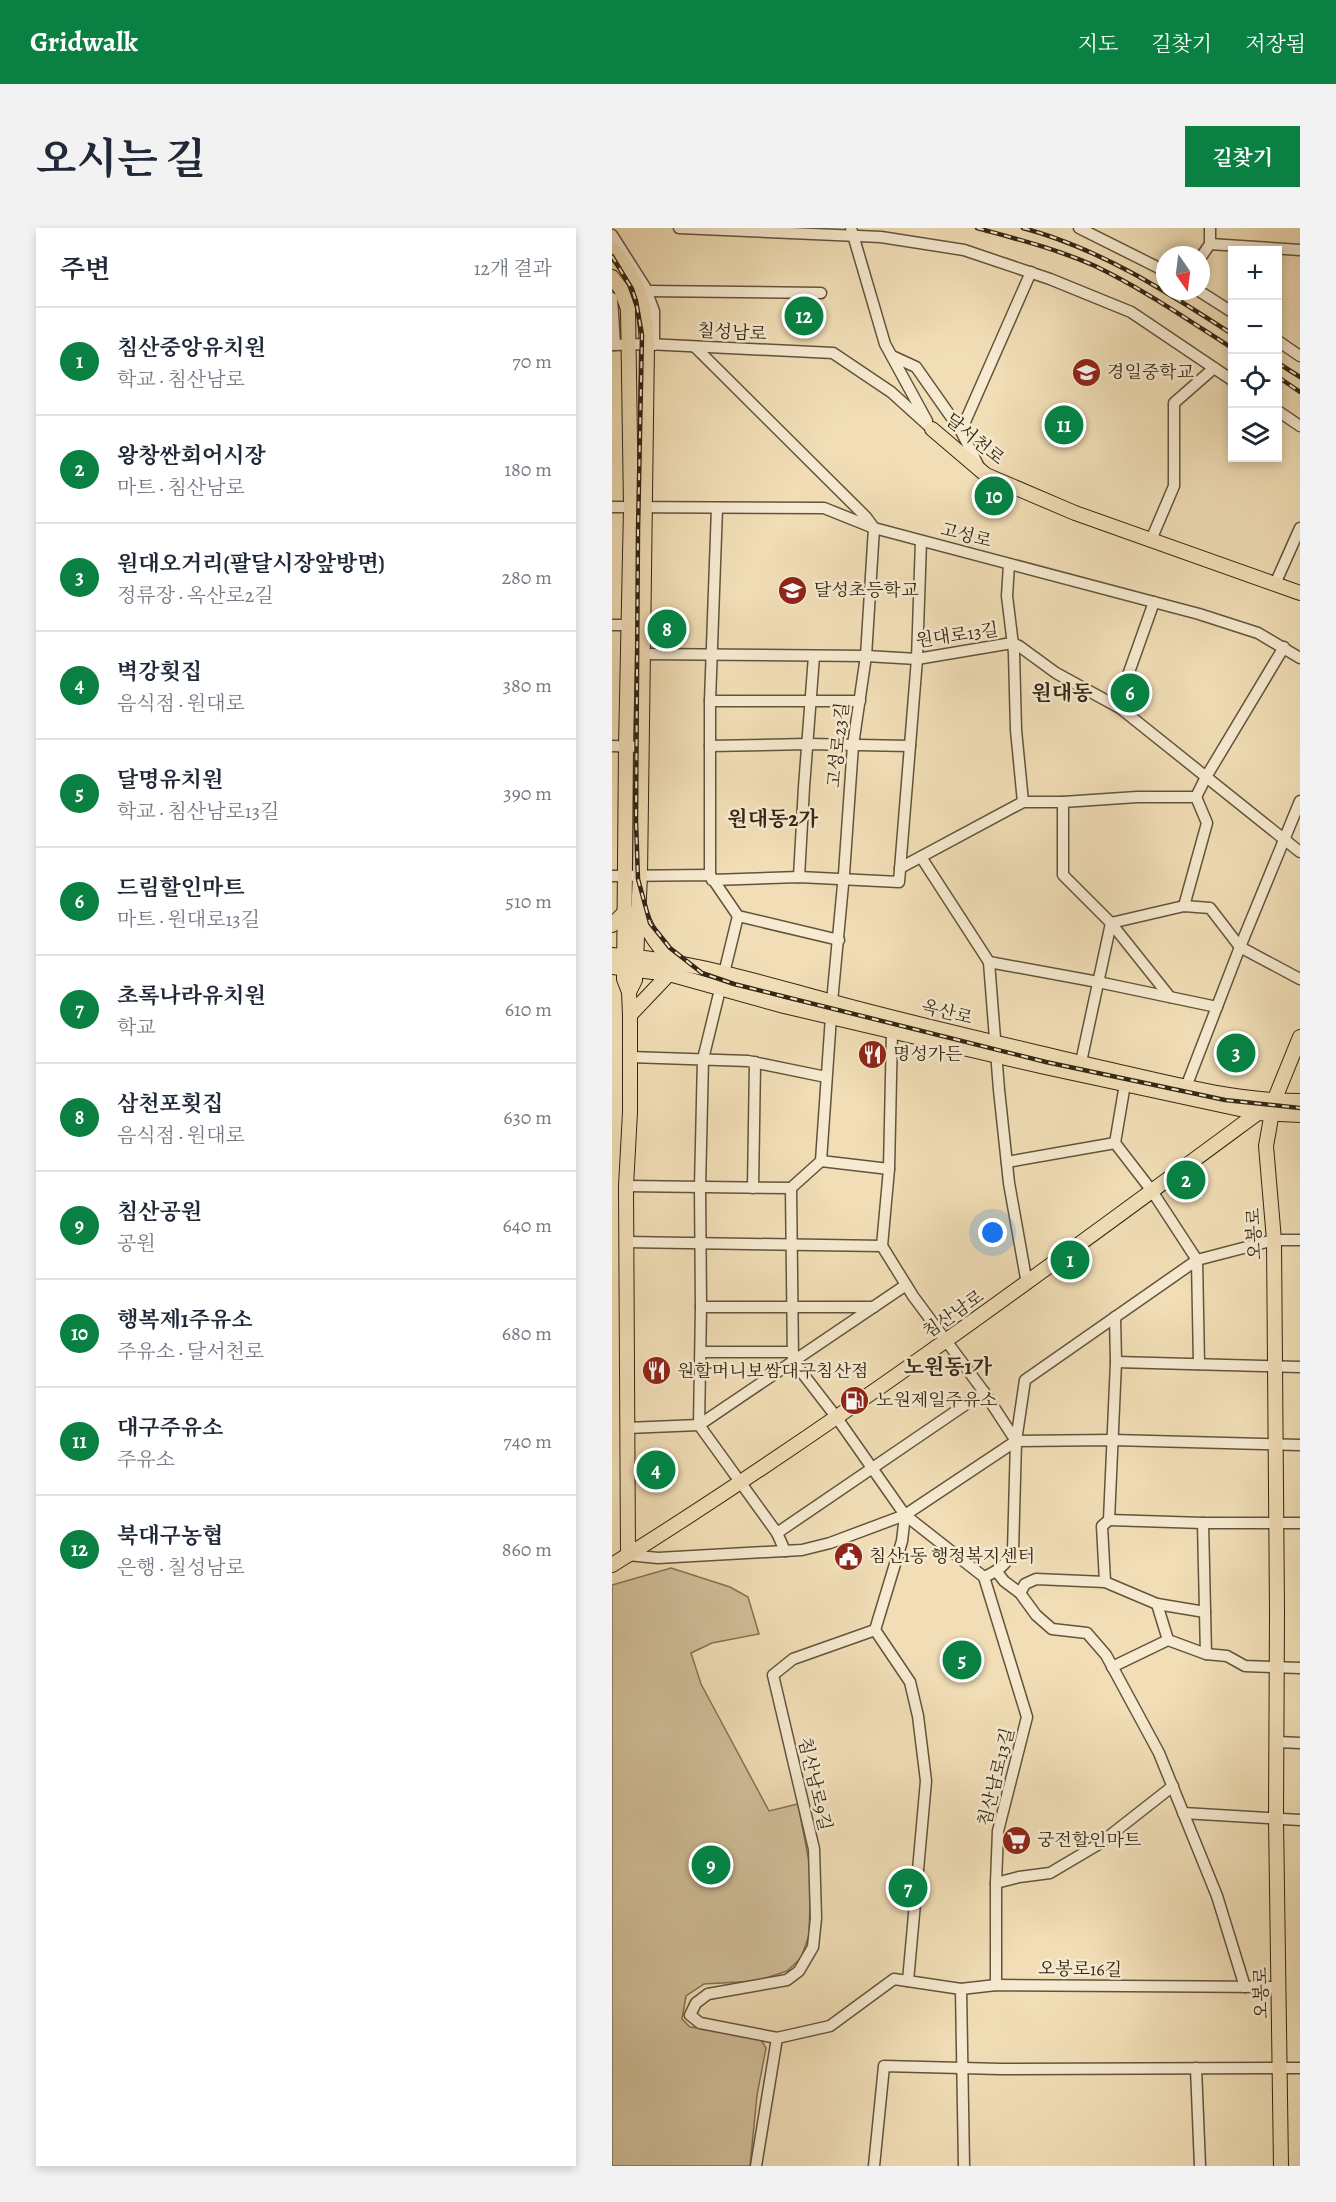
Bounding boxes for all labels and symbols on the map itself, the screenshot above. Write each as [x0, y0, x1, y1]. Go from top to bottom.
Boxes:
north arrow [1156, 246, 1210, 300]
pin: 12 [784, 294, 824, 338]
street label: 칠성남로 [697, 318, 767, 346]
school or university icon: 경일중학교 [1070, 356, 1102, 388]
place label: 경일중학교 [1107, 360, 1195, 384]
pin: 11 [1044, 402, 1084, 448]
street label: 달서천로 [940, 408, 1010, 470]
pin: 10 [974, 474, 1013, 518]
street label: 고성로 [938, 517, 994, 553]
school or university icon: 달성초등학교 [777, 574, 809, 606]
place label: 달성초등학교 [814, 578, 919, 602]
pin: 8 [648, 606, 686, 652]
street label: 원대로13길 [914, 617, 1000, 653]
pin: 6 [1110, 670, 1150, 716]
district label: 원대동 [1032, 679, 1092, 707]
street label: 고성로23길 [822, 701, 854, 789]
district label: 원대동2가 [727, 805, 819, 833]
street label: 옥산로 [919, 994, 975, 1030]
pin: 3 [1216, 1030, 1256, 1076]
restaurant icon: 명성가든 [856, 1038, 888, 1070]
place label: 명성가든 [893, 1042, 963, 1066]
pin: 2 [1166, 1158, 1206, 1202]
street label: 오봉로 [1241, 1208, 1267, 1260]
your location [978, 1218, 1007, 1247]
pin: 1 [1050, 1238, 1090, 1282]
street label: 침산남로 [918, 1284, 988, 1344]
district label: 노원동1가 [904, 1353, 993, 1381]
restaurant icon: 원할머니보쌈대구침산점 [640, 1355, 672, 1387]
place label: 원할머니보쌈대구침산점 [677, 1359, 868, 1383]
fuel station icon: 노원제일주유소 [839, 1384, 871, 1416]
place label: 노원제일주유소 [876, 1388, 998, 1412]
pin: 4 [636, 1448, 675, 1492]
public building icon: 침산1동 행정복지센터 [832, 1540, 864, 1572]
place label: 침산1동 행정복지센터 [869, 1544, 1035, 1568]
pin: 5 [942, 1638, 982, 1682]
street label: 침산남로13길 [972, 1725, 1020, 1829]
street label: 침산남로9길 [793, 1735, 837, 1833]
supermarket icon: 궁전할인마트 [1000, 1824, 1032, 1856]
place label: 궁전할인마트 [1037, 1828, 1142, 1852]
pin: 9 [692, 1842, 730, 1888]
pin: 7 [888, 1866, 928, 1910]
street label: 오봉로16길 [1038, 1956, 1122, 1982]
street label: 오봉로 [1249, 1967, 1273, 2019]

